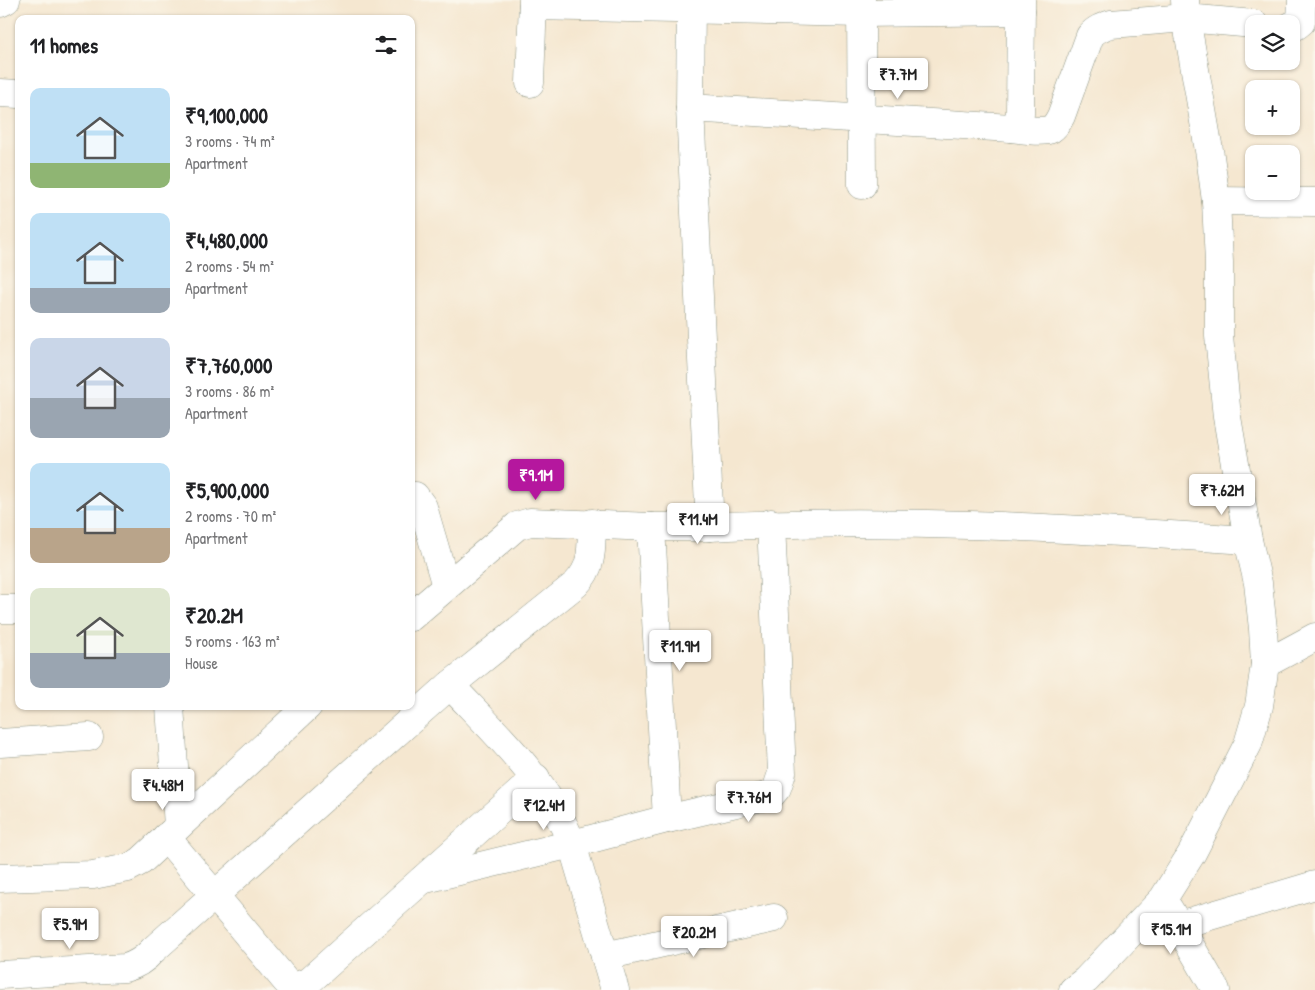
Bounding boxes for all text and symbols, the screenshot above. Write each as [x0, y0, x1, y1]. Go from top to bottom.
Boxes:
map controls [1245, 15, 1300, 200]
button: layers [1245, 15, 1300, 70]
text: 11 homes [30, 31, 98, 60]
icon: filters [372, 31, 400, 59]
pin: ₹7.7M [863, 58, 933, 100]
text: ₹7.7M [879, 63, 917, 85]
button: + [1245, 80, 1300, 135]
text: ₹9,100,000 [185, 101, 268, 130]
icon: home [70, 108, 130, 168]
text: 3 rooms · 74 m² [185, 130, 275, 152]
button: − [1245, 145, 1300, 200]
text: Apartment [185, 152, 248, 174]
text: ₹4,480,000 [185, 226, 268, 255]
icon: home [70, 233, 130, 293]
text: 2 rooms · 54 m² [185, 255, 274, 277]
text: Apartment [185, 277, 248, 299]
text: ₹7,760,000 [185, 351, 272, 380]
icon: home [70, 358, 130, 418]
text: 3 rooms · 86 m² [185, 380, 274, 402]
text: Apartment [185, 402, 248, 424]
pin: ₹9.1M [501, 458, 571, 501]
text: ₹9.1M [519, 464, 553, 486]
pin: ₹7.62M [1181, 474, 1263, 516]
text: ₹5,900,000 [185, 476, 269, 505]
text: ₹7.62M [1200, 479, 1244, 501]
icon: home [70, 483, 130, 543]
pin: ₹11.4M [657, 502, 739, 545]
text: 2 rooms · 70 m² [185, 505, 276, 527]
text: ₹11.4M [678, 508, 718, 530]
text: Apartment [185, 527, 248, 549]
text: ₹20.2M [185, 601, 243, 630]
icon: home [70, 608, 130, 668]
text: 5 rooms · 163 m² [185, 630, 280, 652]
pin: ₹11.9M [639, 630, 721, 672]
text: ₹11.9M [660, 635, 700, 657]
text: House [185, 652, 218, 674]
pin: ₹4.48M [122, 768, 204, 811]
text: ₹4.48M [142, 774, 184, 796]
pin: ₹7.76M [708, 780, 790, 823]
text: ₹7.76M [727, 786, 771, 808]
pin: ₹12.4M [503, 788, 585, 831]
text: ₹12.4M [523, 794, 565, 816]
pin: ₹5.9M [35, 908, 105, 950]
pin: ₹15.1M [1130, 912, 1212, 955]
text: ₹5.9M [53, 913, 87, 935]
pin: ₹20.2M [653, 916, 735, 958]
text: ₹15.1M [1151, 918, 1191, 940]
text: ₹20.2M [672, 921, 716, 943]

